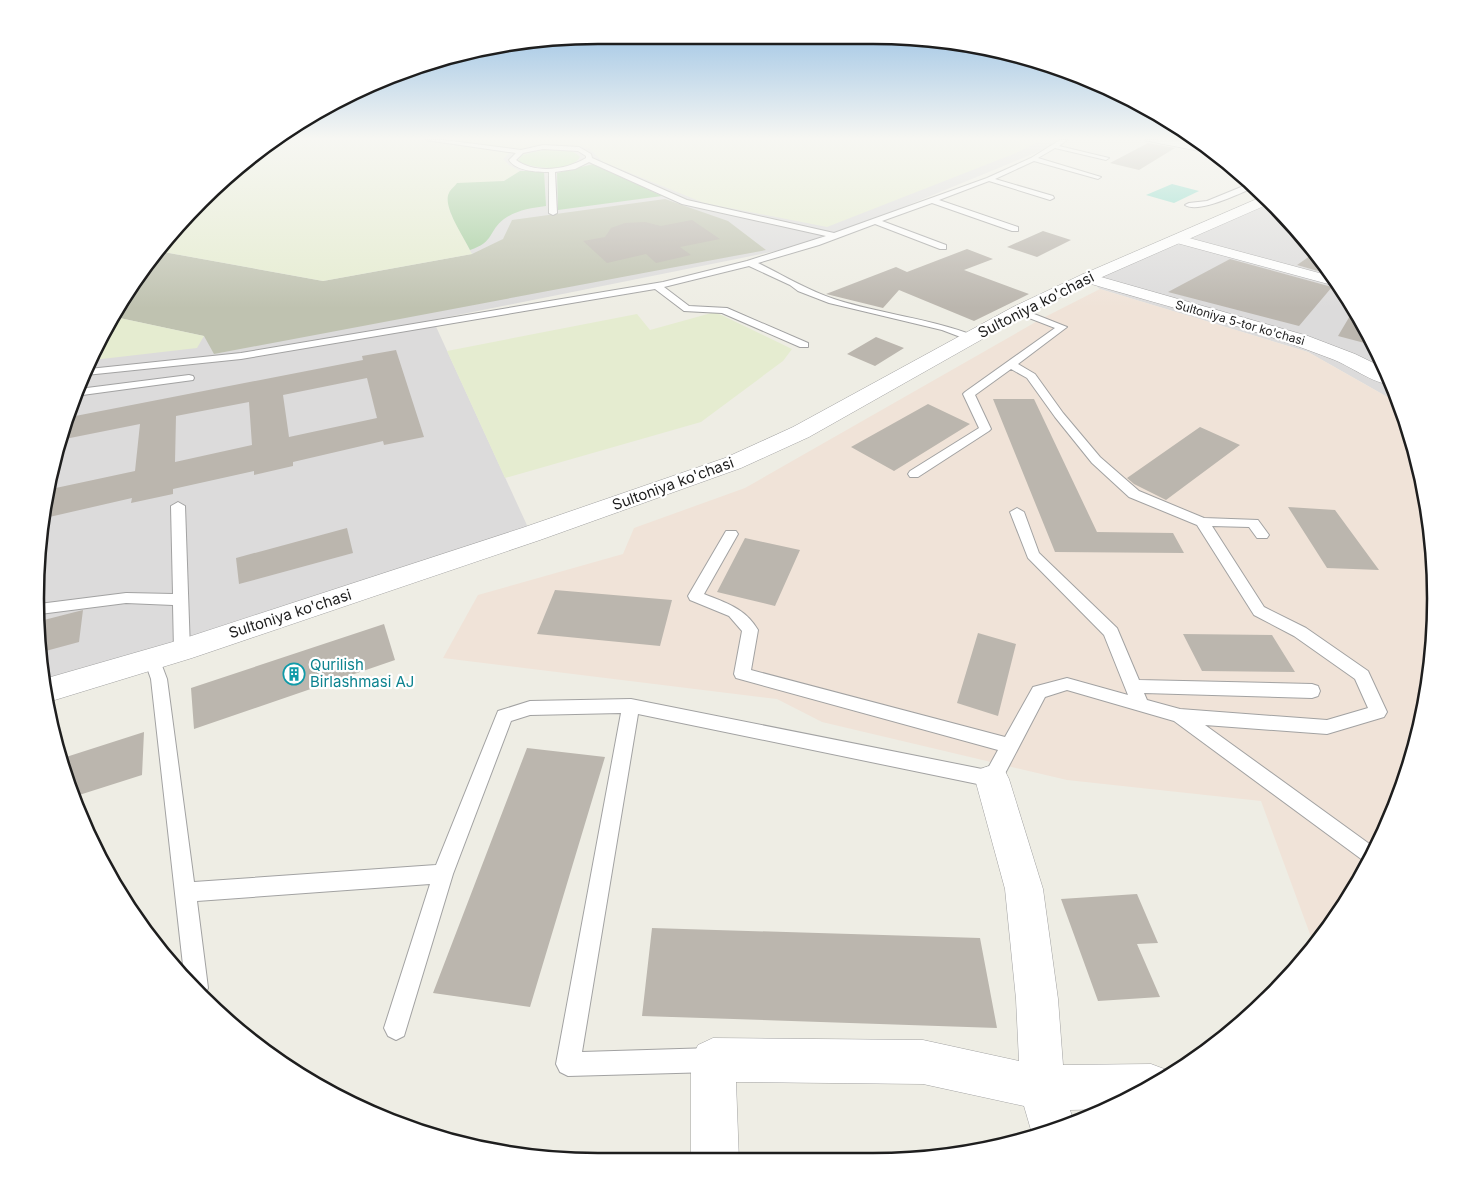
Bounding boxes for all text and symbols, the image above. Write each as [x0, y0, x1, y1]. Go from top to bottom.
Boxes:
street label: Sultoniya ko'chasi [974, 267, 1097, 342]
street label: Sultoniya 5-tor ko'chasi [1174, 297, 1307, 348]
street label: Sultoniya ko'chasi [609, 453, 736, 514]
street label: Sultoniya ko'chasi [226, 585, 354, 642]
place label: Qurilish Birlashmasi AJ [310, 655, 414, 691]
building icon: Qurilish Birlashmasi AJ [282, 662, 306, 686]

